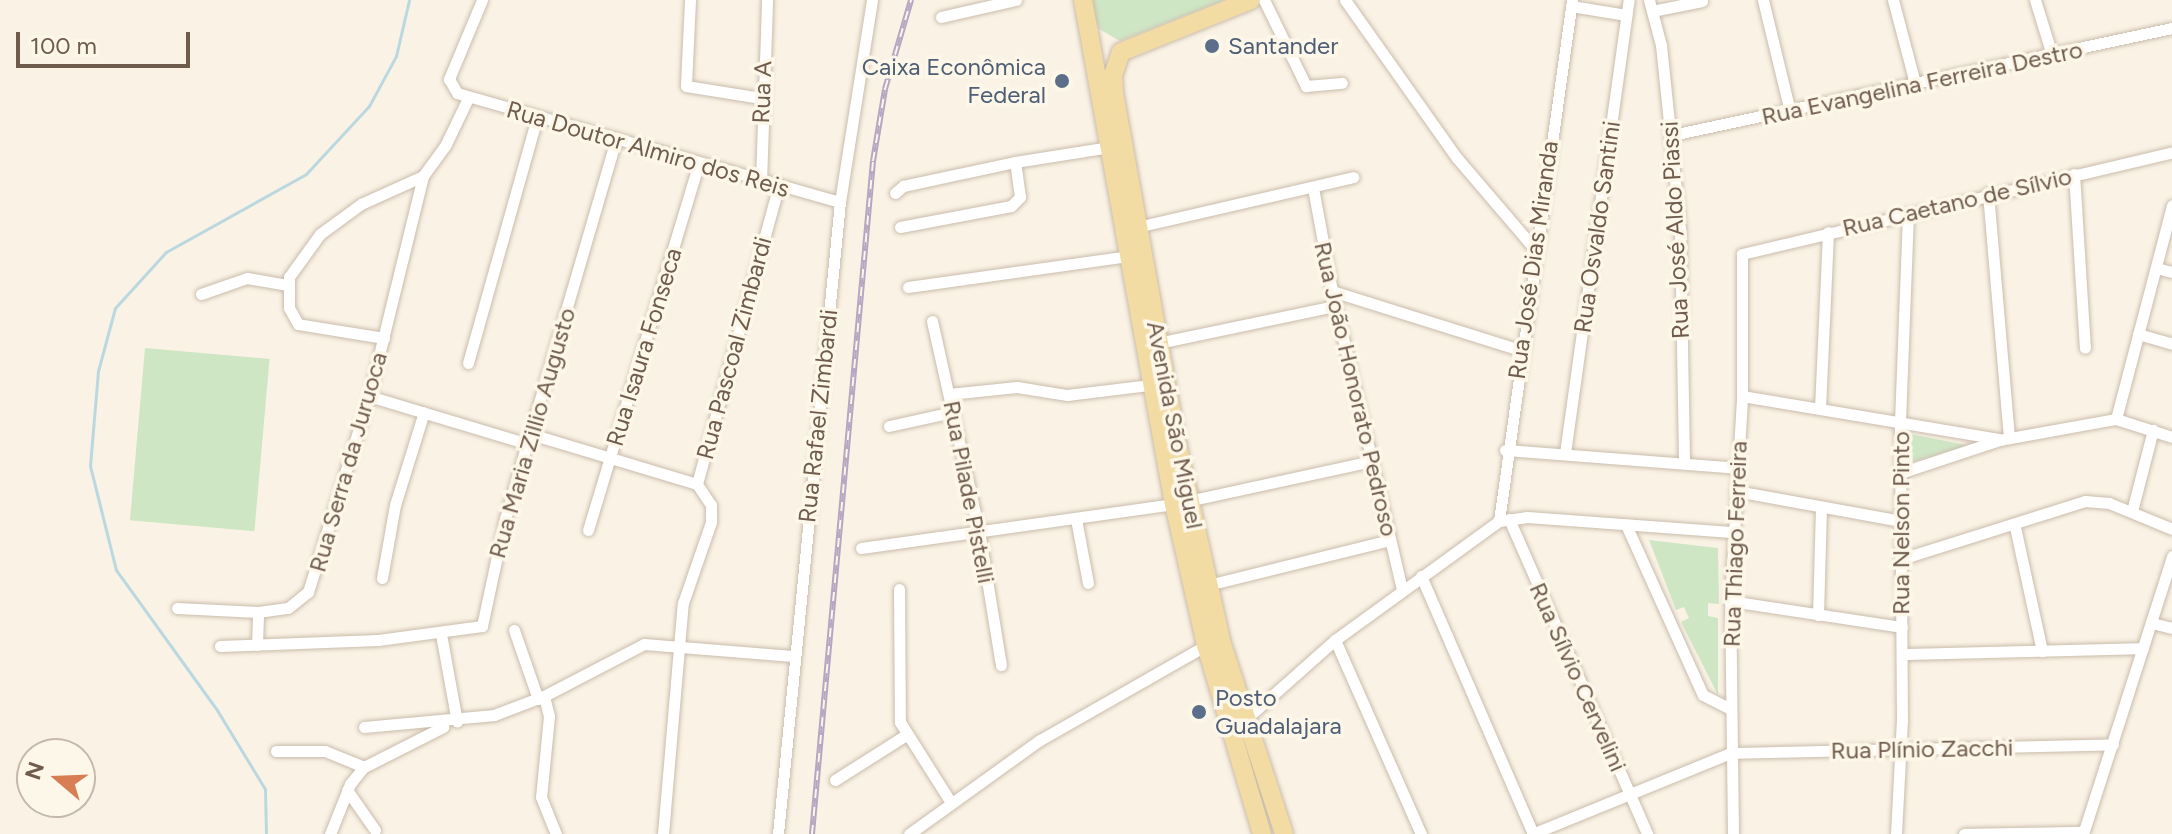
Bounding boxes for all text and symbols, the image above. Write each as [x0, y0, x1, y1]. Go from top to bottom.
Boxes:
scale bar [20, 16, 194, 66]
text: 100 m [30, 31, 97, 60]
place label: Santander [1228, 32, 1338, 60]
street label: Rua Evangelina Ferreira Destro [1759, 35, 2085, 131]
marker: Santander [1203, 37, 1221, 55]
place label: Caixa Econômica Federal [862, 53, 1046, 109]
street label: Rua A [747, 60, 777, 124]
marker: Caixa Econômica Federal [1053, 72, 1071, 90]
street label: Rua Doutor Almiro dos Reis [503, 95, 793, 203]
street label: Rua Osvaldo Santini [1568, 119, 1626, 335]
street label: Rua José Aldo Piassi [1655, 120, 1695, 340]
street label: Rua José Dias Miranda [1502, 139, 1564, 381]
street label: Rua Caetano de Sílvio [1840, 162, 2074, 242]
street label: Rua Pascoal Zimbardi [690, 233, 778, 463]
street label: Rua João Honorato Pedroso [1308, 239, 1404, 539]
street label: Rua Isaura Fonseca [600, 244, 688, 450]
street label: Rua Maria Zillio Augusto [482, 304, 582, 562]
street label: Rua Rafael Zimbardi [792, 308, 844, 524]
street label: Avenida São Miguel [1141, 319, 1209, 531]
street label: Rua Serra da Juruoca [303, 349, 393, 575]
street label: Rua Pilade Pistelli [937, 398, 1001, 586]
street label: Rua Nelson Pinto [1887, 431, 1915, 615]
street label: Rua Thiago Ferreira [1717, 440, 1753, 648]
street label: Rua Sílvio Cervelini [1523, 578, 1633, 776]
place label: Posto Guadalajara [1215, 684, 1342, 740]
marker: Posto Guadalajara [1190, 703, 1208, 721]
street label: Rua Plínio Zacchi [1830, 733, 2014, 765]
north arrow [16, 738, 96, 818]
text: N [19, 758, 50, 783]

